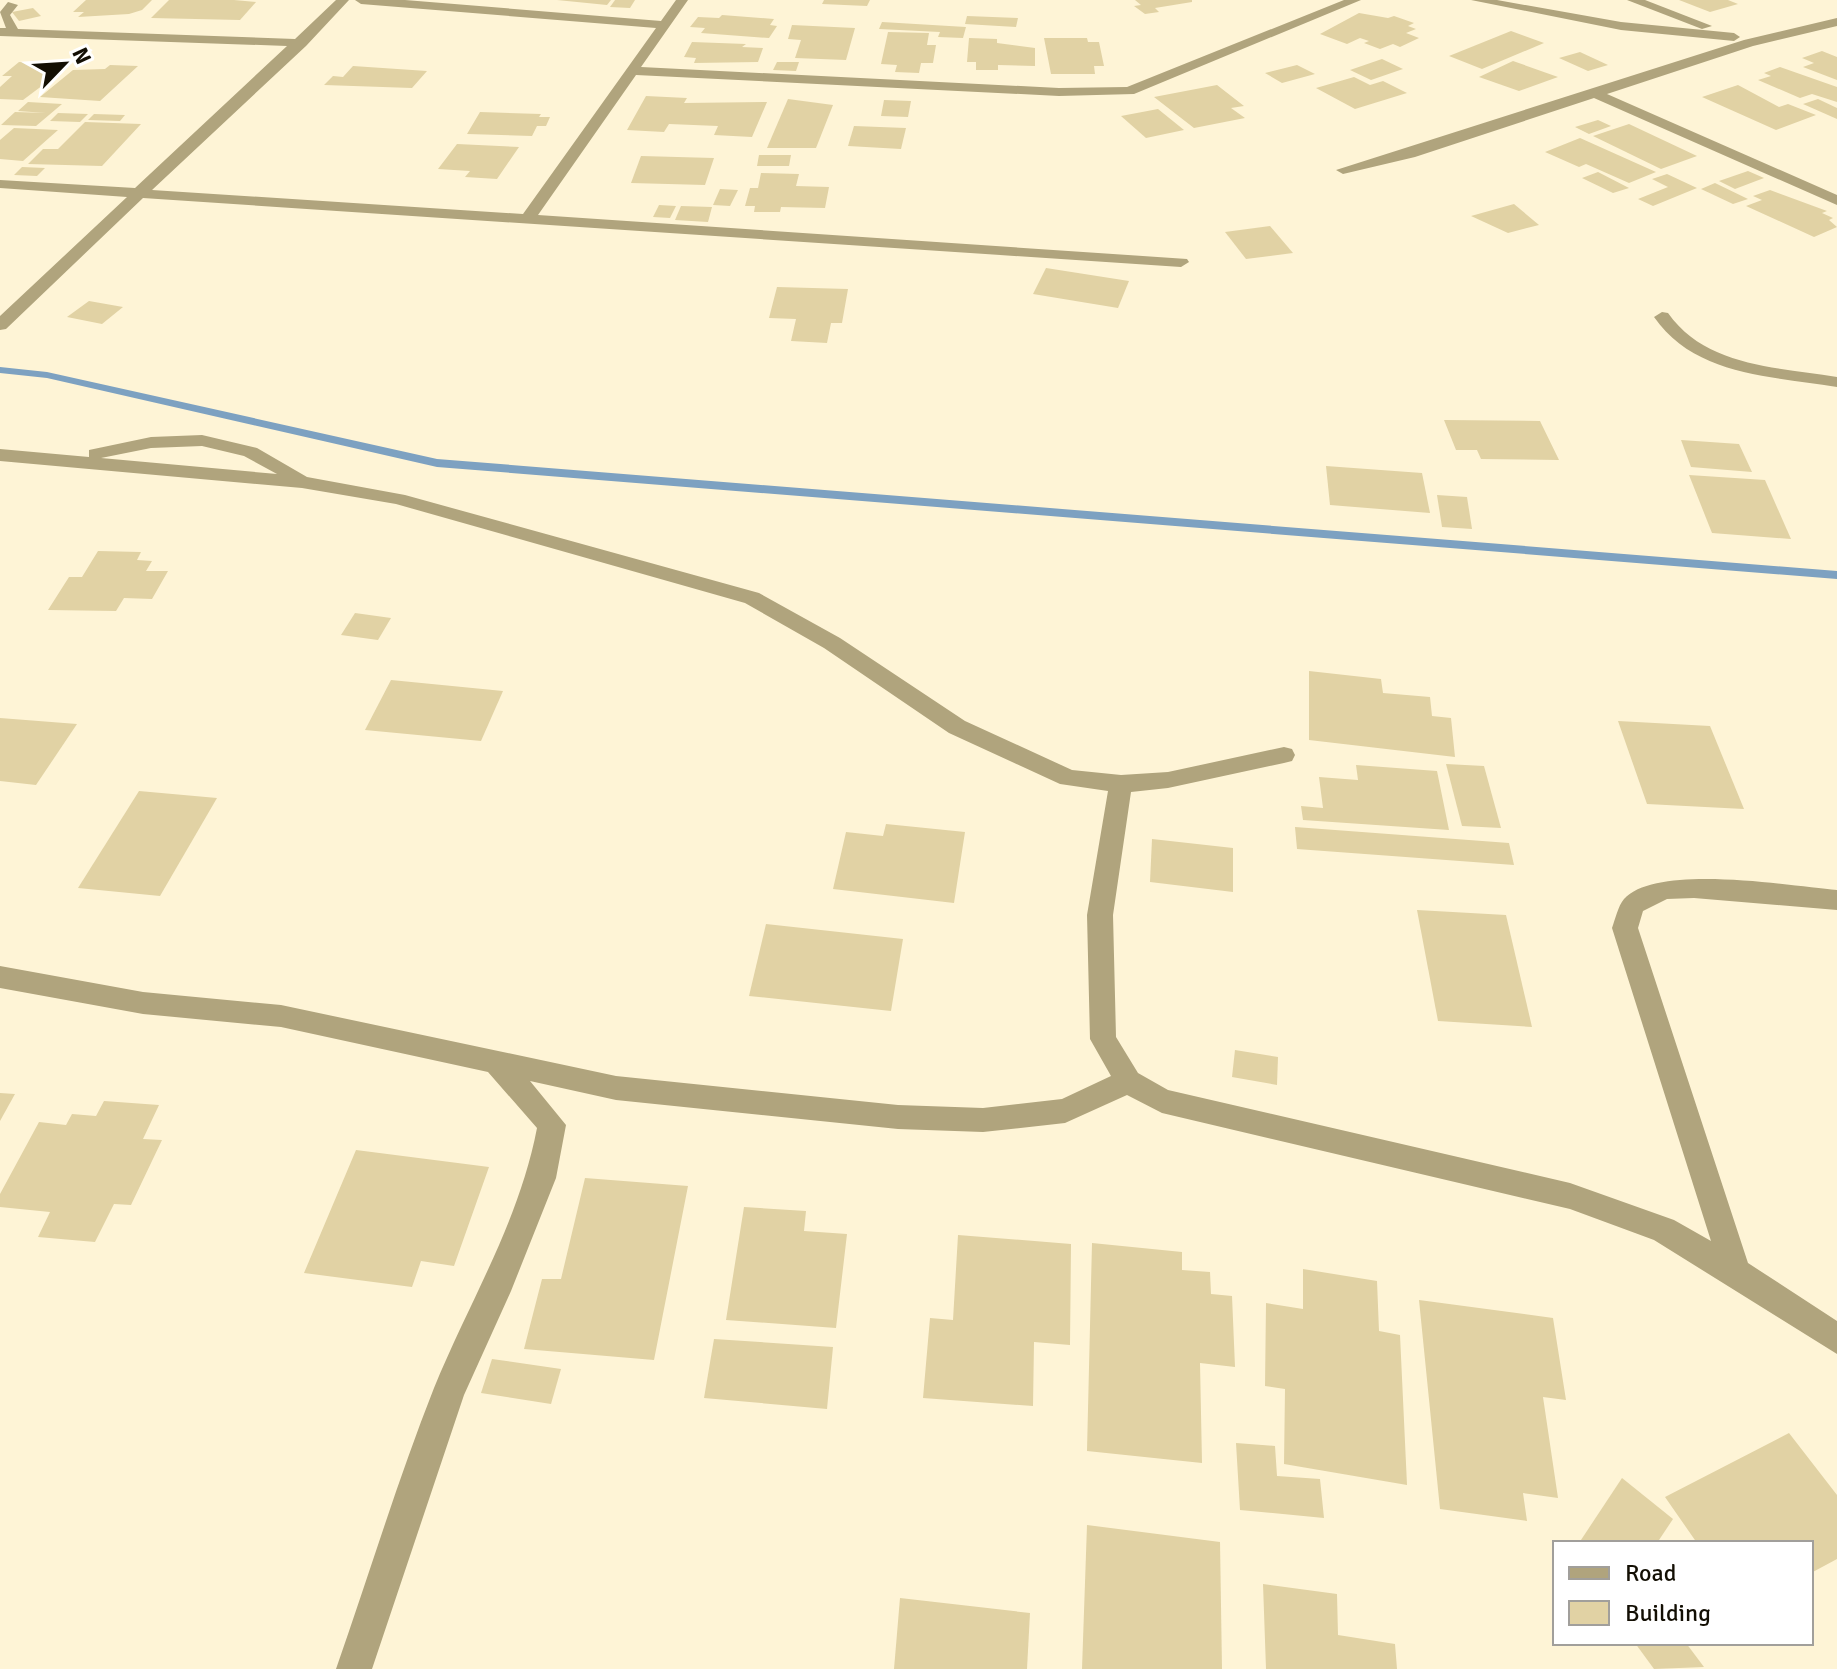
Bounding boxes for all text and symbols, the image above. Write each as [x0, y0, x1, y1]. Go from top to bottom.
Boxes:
north arrow [24, 24, 104, 104]
text: N [66, 43, 97, 68]
legend [1553, 1541, 1813, 1645]
text: Road [1625, 1558, 1676, 1588]
text: Building [1625, 1598, 1711, 1628]

